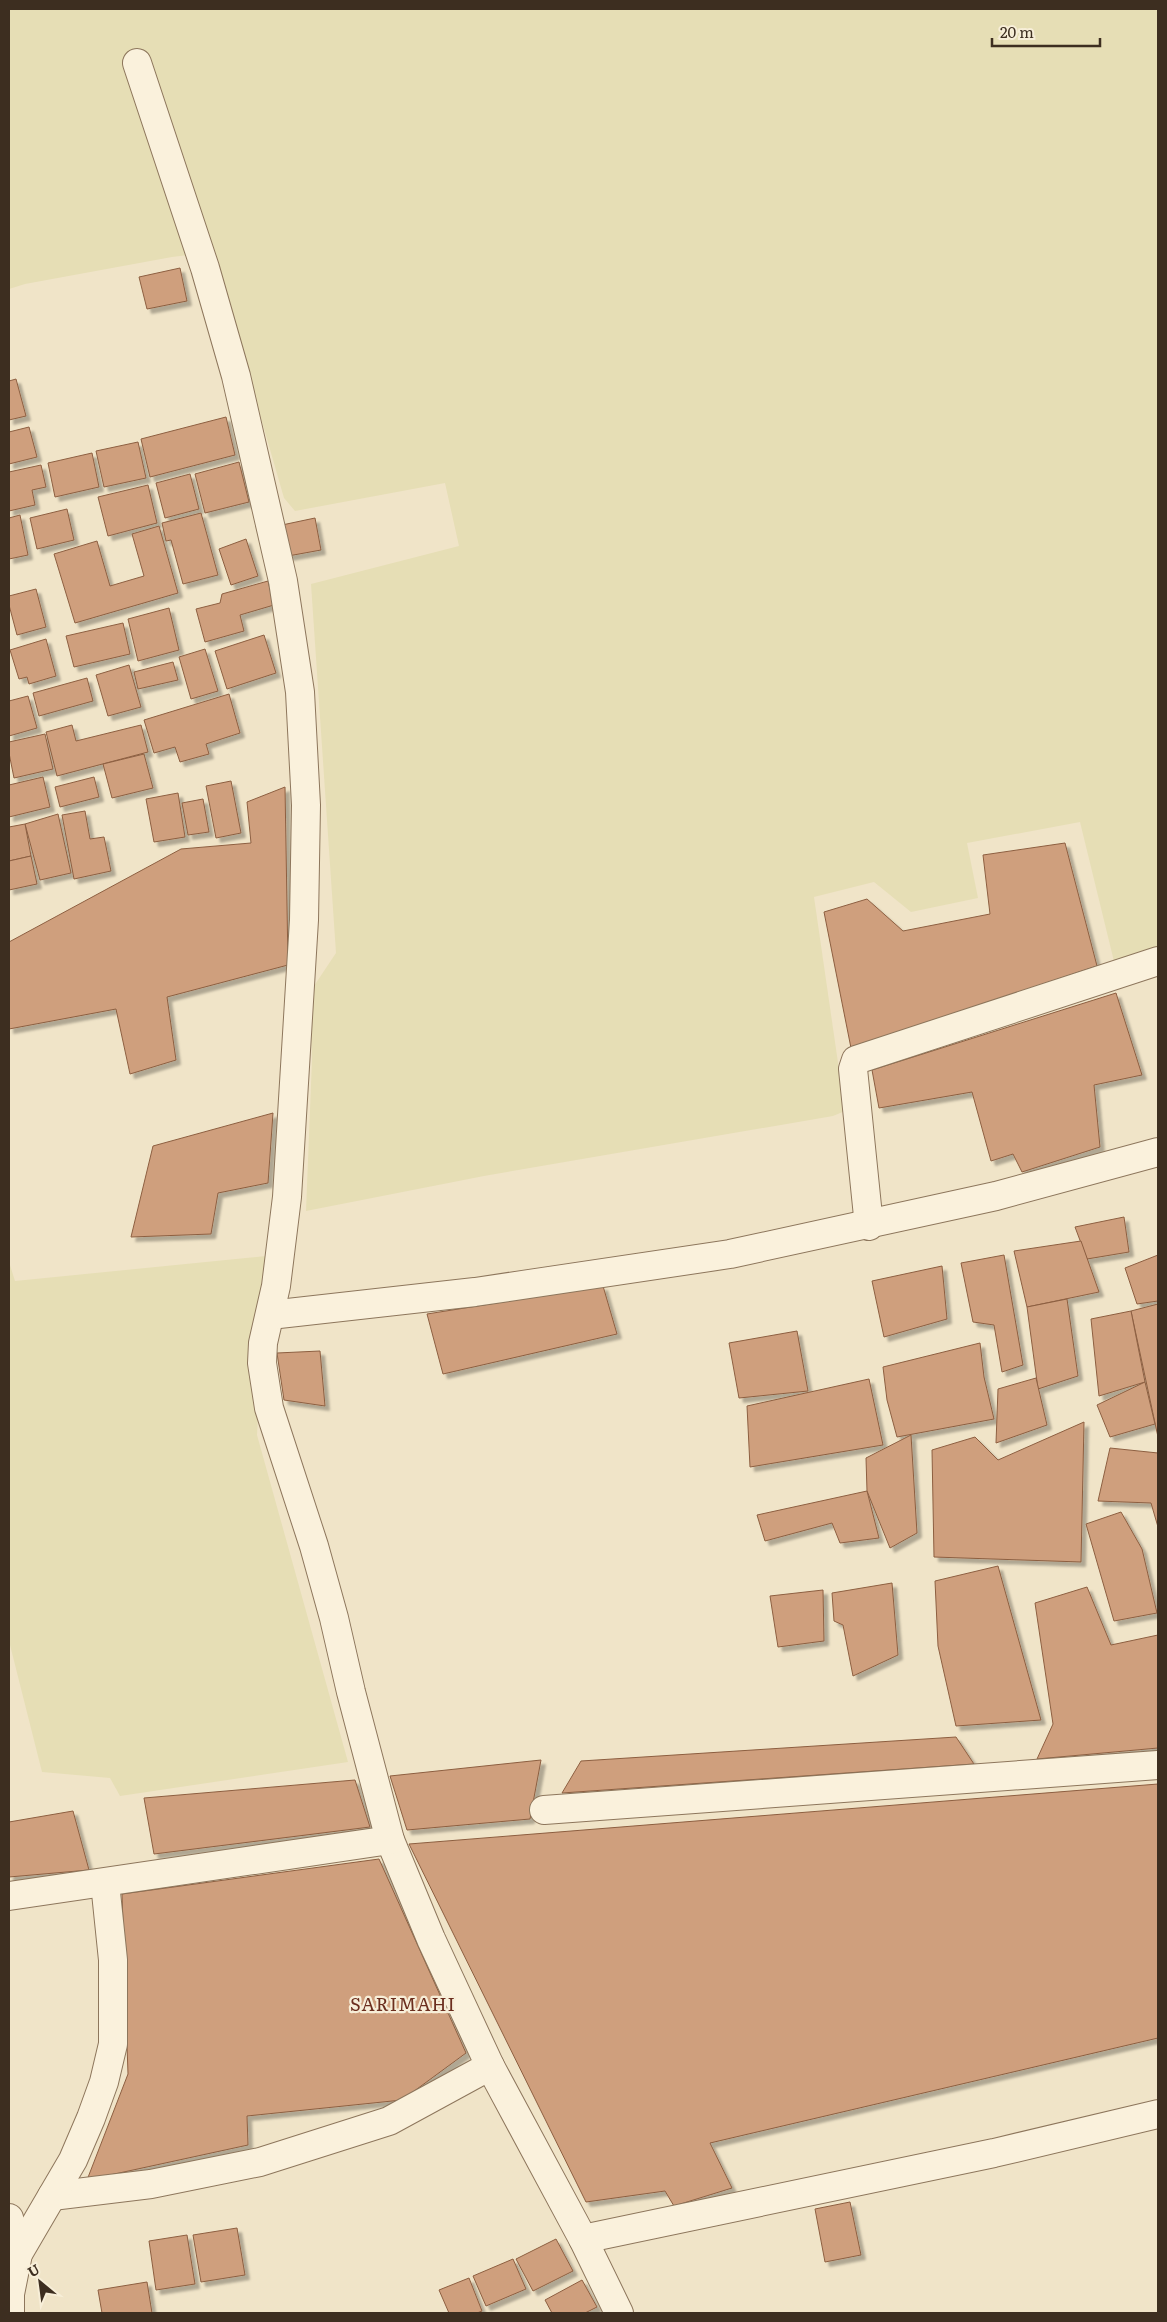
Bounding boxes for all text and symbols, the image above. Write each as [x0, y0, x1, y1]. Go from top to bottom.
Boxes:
scale bar [992, 15, 1100, 47]
text: 20 m [1000, 20, 1034, 43]
district label: SARIMAHI [350, 1990, 456, 2017]
north arrow [15, 2257, 65, 2307]
text: U [24, 2258, 43, 2281]

